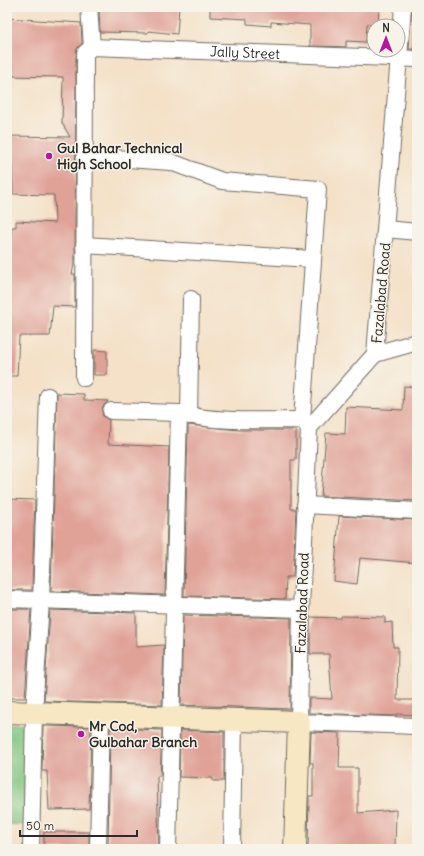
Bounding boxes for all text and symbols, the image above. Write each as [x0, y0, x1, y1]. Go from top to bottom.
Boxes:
north arrow [366, 18, 406, 58]
text: N [382, 21, 390, 35]
street label: Jally Street [210, 42, 281, 63]
place label: Gul Bahar Technical High School [57, 139, 183, 173]
marker: Gul Bahar Technical High School [44, 151, 54, 161]
street label: Fazalabad Road [368, 242, 394, 344]
street label: Fazalabad Road [291, 552, 313, 654]
place label: Mr Cod, Gulbahar Branch [89, 717, 197, 751]
marker: Mr Cod, Gulbahar Branch [76, 729, 86, 739]
scale bar [20, 812, 137, 838]
text: 50 m [26, 818, 55, 833]

